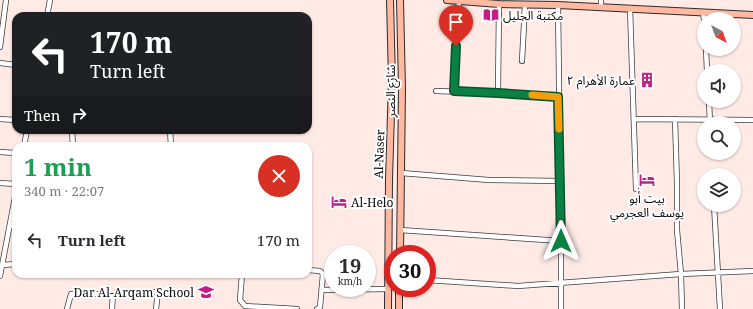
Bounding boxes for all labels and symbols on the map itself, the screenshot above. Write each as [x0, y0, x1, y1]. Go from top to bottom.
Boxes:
pin [439, 5, 473, 46]
library icon: مكتبة الجليل [482, 6, 500, 24]
place label: مكتبة الجليل [503, 7, 563, 24]
north arrow [697, 12, 741, 56]
street label: شارع النصر [382, 65, 400, 118]
building icon: عمارة الأهرام ٢ [638, 71, 656, 89]
place label: عمارة الأهرام ٢ [567, 72, 635, 90]
street label: Al-Naser [370, 129, 388, 179]
hotel icon: بيت أبو يوسف العجرمي [638, 171, 656, 189]
place label: بيت أبو يوسف العجرمي [610, 190, 684, 222]
hotel icon: Al-Helo [330, 193, 348, 211]
place label: Al-Helo [351, 194, 394, 211]
position arrow [540, 220, 582, 262]
speed limit sign: 30 [384, 245, 436, 297]
school or university icon: Dar Al-Arqam School [197, 283, 215, 301]
place label: Dar Al-Arqam School [74, 284, 194, 301]

